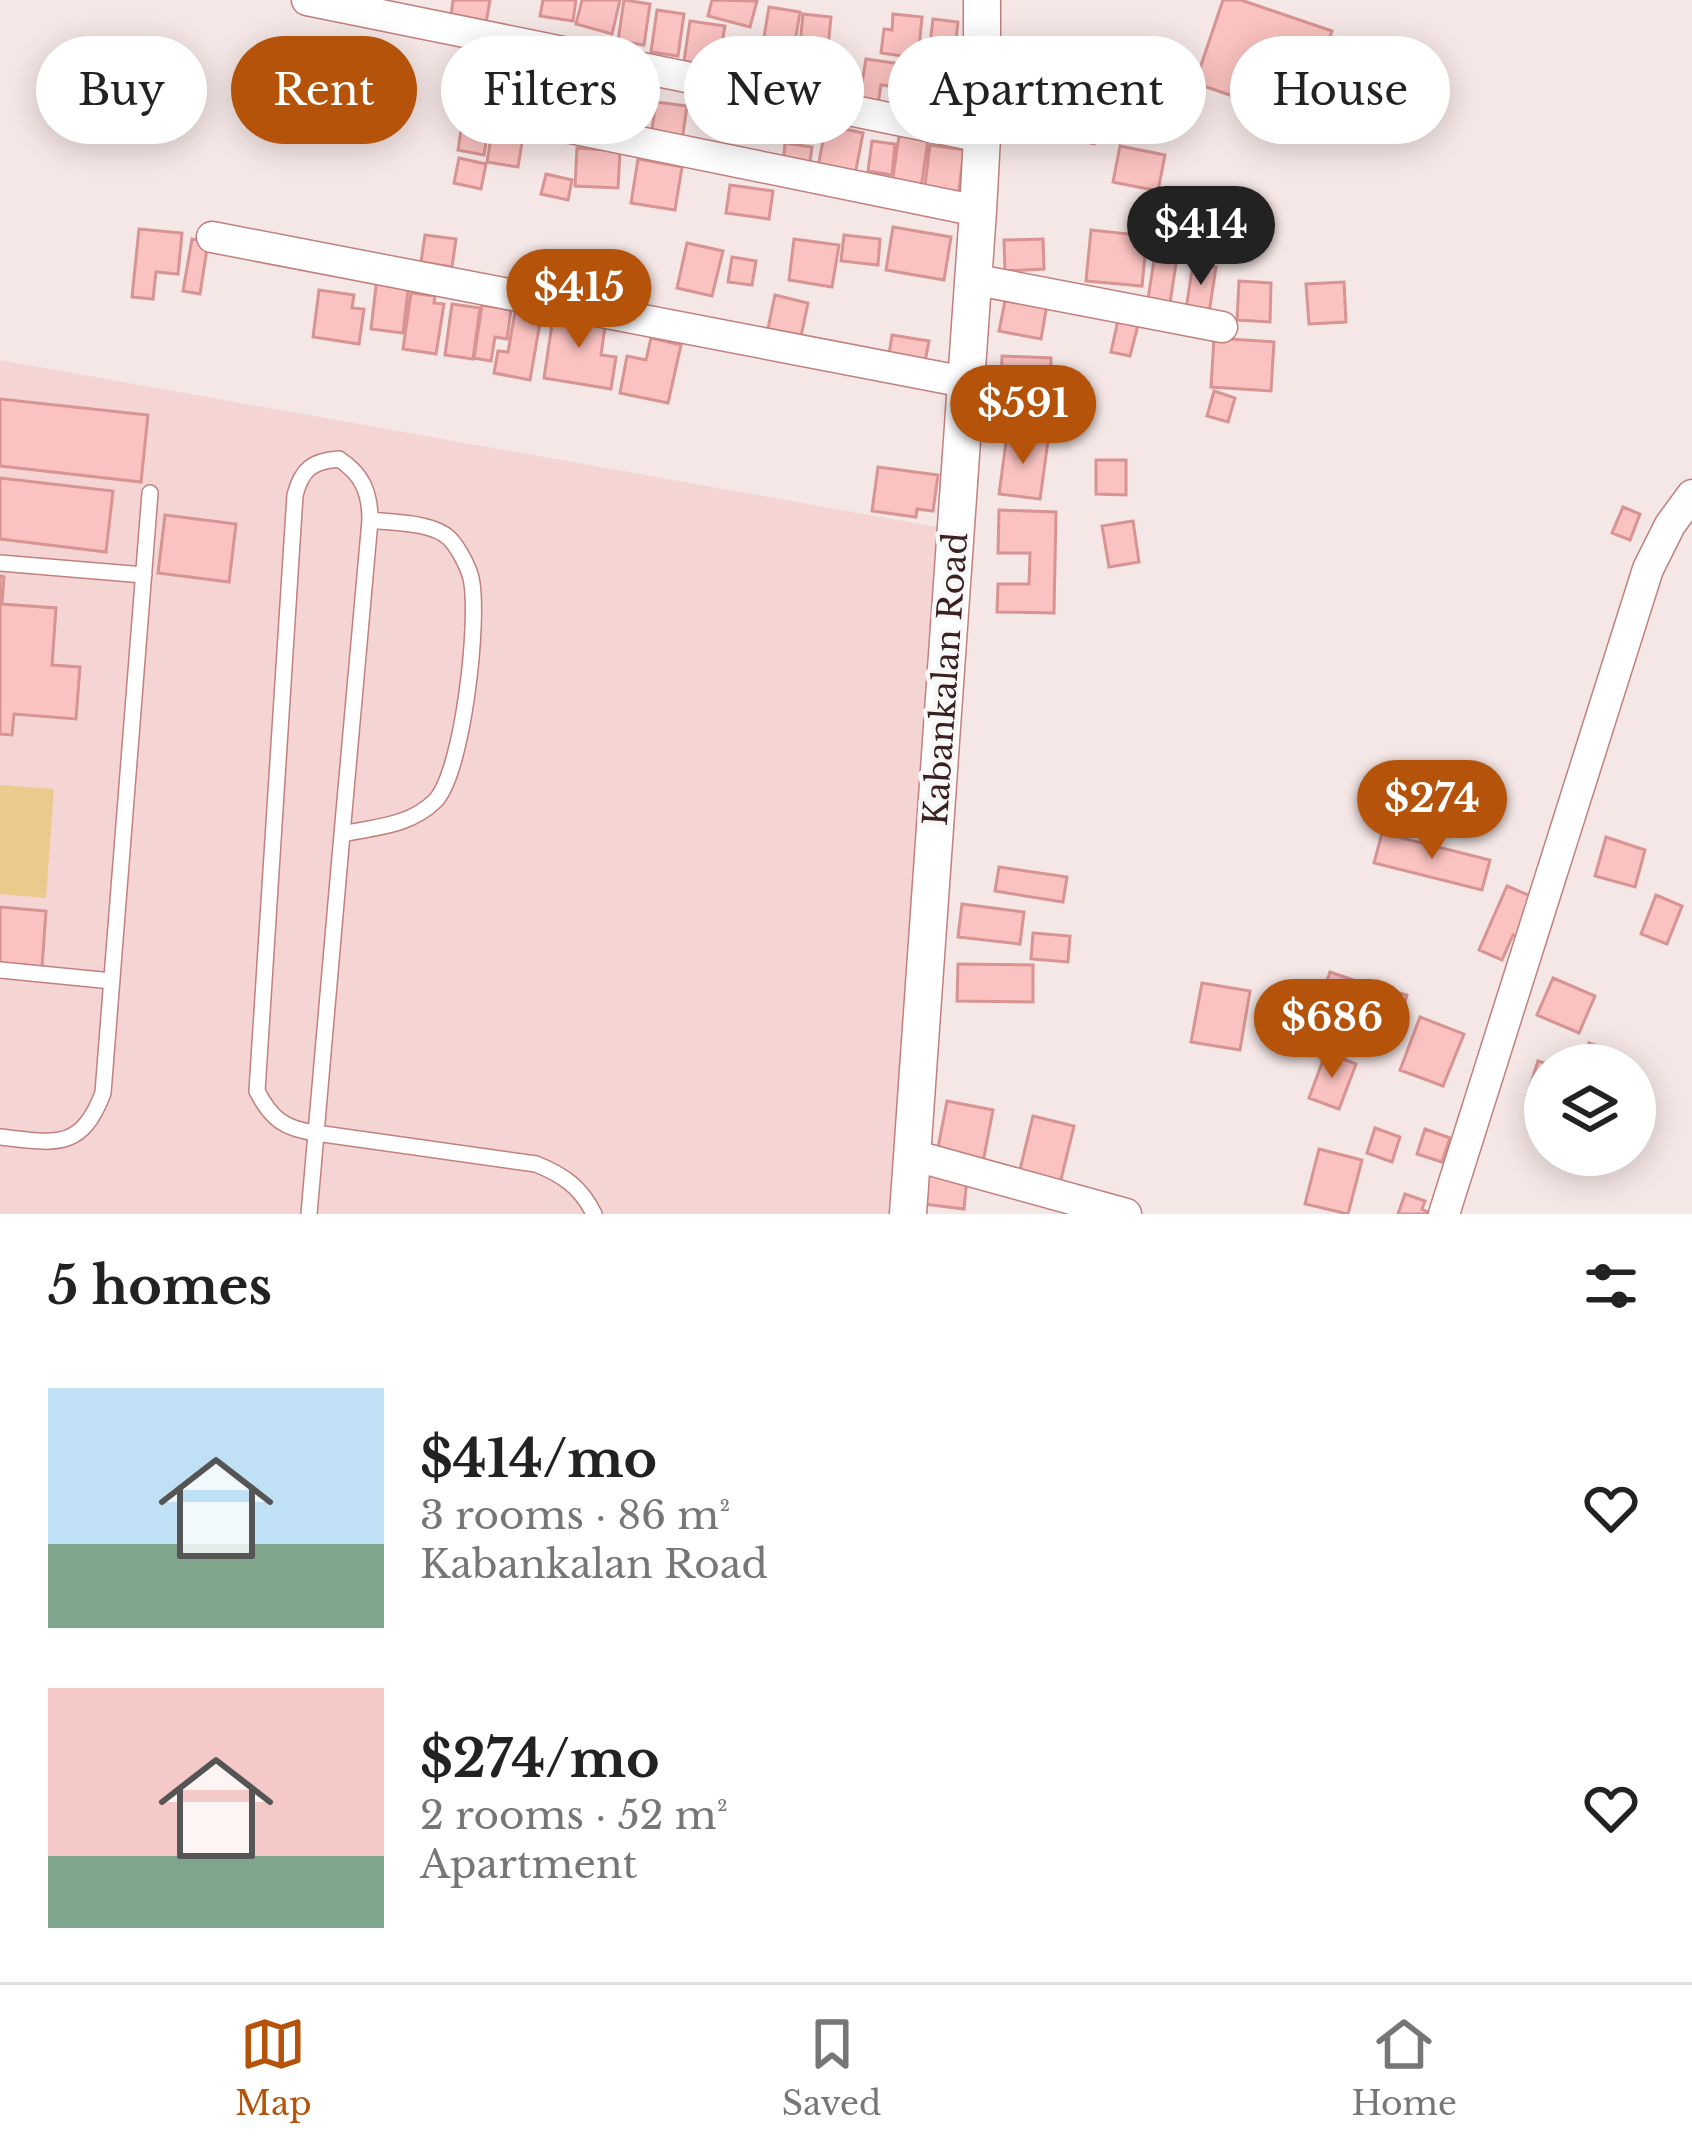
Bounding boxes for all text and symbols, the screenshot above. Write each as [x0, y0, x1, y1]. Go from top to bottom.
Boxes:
chip: Buy [36, 36, 207, 144]
chip: Rent [231, 36, 417, 144]
chip: Filters [441, 36, 660, 144]
chip: New [684, 36, 864, 144]
chip: Apartment [888, 36, 1206, 144]
chip: House [1230, 36, 1450, 144]
pin: $414 [1130, 186, 1272, 288]
text: $414 [1154, 200, 1248, 249]
pin: $415 [508, 249, 650, 351]
text: $415 [533, 263, 625, 312]
pin: $591 [952, 365, 1094, 467]
text: $591 [977, 379, 1069, 428]
street label: Kabankalan Road [915, 531, 976, 827]
pin: $274 [1361, 760, 1503, 862]
text: $274 [1384, 774, 1480, 823]
pin: $686 [1261, 979, 1403, 1081]
text: $686 [1281, 993, 1383, 1042]
map controls [1524, 1044, 1656, 1176]
button: layers [1524, 1044, 1656, 1176]
icon: filters [1578, 1253, 1644, 1319]
text: 5 homes [48, 1255, 272, 1318]
text: $414/mo [420, 1428, 657, 1491]
icon: home [144, 1436, 288, 1580]
icon: heart [1578, 1475, 1644, 1541]
text: 3 rooms · 86 m² [420, 1491, 730, 1540]
text: Kabankalan Road [420, 1540, 768, 1589]
text: $274/mo [420, 1728, 660, 1791]
icon: home [144, 1736, 288, 1880]
icon: heart [1578, 1775, 1644, 1841]
text: 2 rooms · 52 m² [420, 1791, 728, 1840]
text: Apartment [420, 1840, 637, 1889]
tab: Map [235, 2011, 312, 2124]
tab: Saved [782, 2011, 881, 2124]
tab: Home [1351, 2011, 1457, 2124]

